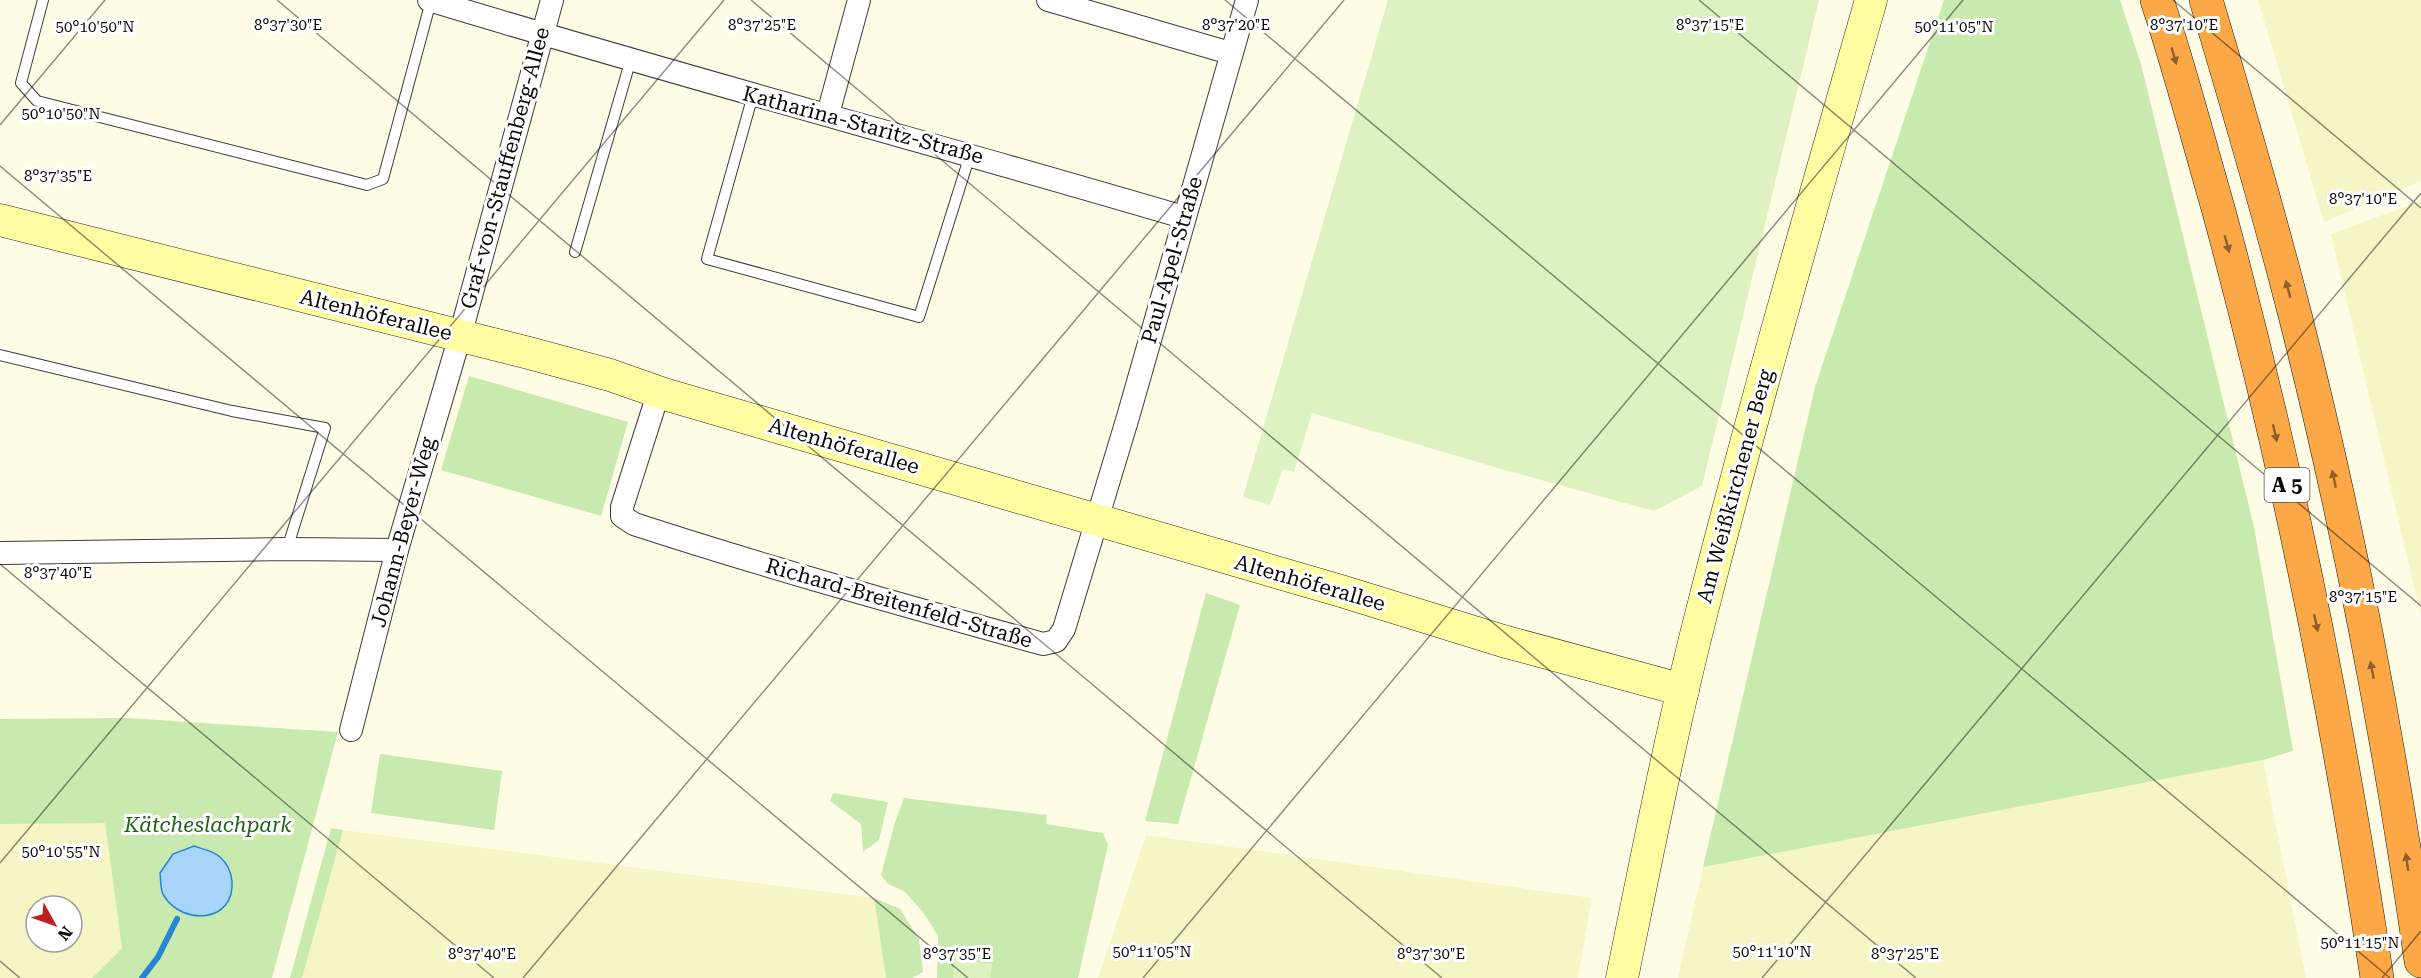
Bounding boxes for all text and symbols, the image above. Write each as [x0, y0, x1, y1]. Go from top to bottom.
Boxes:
text: 8°37'30"E [254, 16, 322, 34]
text: 8°37'25"E [728, 16, 796, 34]
text: 8°37'20"E [1202, 16, 1270, 34]
text: 8°37'15"E [1676, 16, 1744, 34]
text: 8°37'10"E [2150, 16, 2218, 34]
text: 50°10'50"N [55, 18, 135, 36]
text: 50°11'05"N [1914, 18, 1994, 36]
street label: Graf-von-Stauffenberg-Allee [456, 24, 554, 312]
one-way arrow [2170, 47, 2179, 65]
street label: Katharina-Staritz-Straße [740, 81, 986, 169]
text: 50°10'50"N [21, 105, 101, 123]
text: 8°37'35"E [24, 167, 92, 185]
street label: Paul-Apel-Straße [1137, 174, 1207, 346]
text: 8°37'10"E [2329, 190, 2397, 208]
one-way arrow [2223, 235, 2232, 253]
one-way arrow [2283, 280, 2292, 298]
street label: Altenhöferallee [298, 285, 454, 345]
street label: Am Weißkirchener Berg [1692, 366, 1778, 606]
street label: Altenhöferallee [766, 413, 922, 479]
one-way arrow [2271, 424, 2280, 443]
street label: Johann-Beyer-Weg [366, 434, 440, 630]
road number: A 5 [2264, 468, 2310, 502]
one-way arrow [2328, 469, 2338, 488]
street label: Altenhöferallee [1232, 550, 1388, 616]
street label: Richard-Breitenfeld-Straße [763, 553, 1035, 653]
text: 8°37'40"E [24, 564, 92, 582]
text: 8°37'15"E [2329, 588, 2397, 606]
one-way arrow [2312, 614, 2321, 633]
one-way arrow [2367, 660, 2377, 679]
park label: Kätcheslachpark [123, 813, 292, 837]
text: 50°10'55"N [21, 843, 101, 861]
one-way arrow [2402, 852, 2411, 871]
north arrow [24, 894, 84, 954]
text: N [54, 922, 76, 944]
text: 50°11'15"N [2320, 934, 2400, 952]
text: 50°11'05"N [1112, 943, 1192, 961]
text: 50°11'10"N [1732, 943, 1812, 961]
text: 8°37'40"E [448, 945, 516, 963]
text: 8°37'35"E [923, 945, 991, 963]
text: 8°37'30"E [1397, 945, 1465, 963]
text: 8°37'25"E [1871, 945, 1939, 963]

